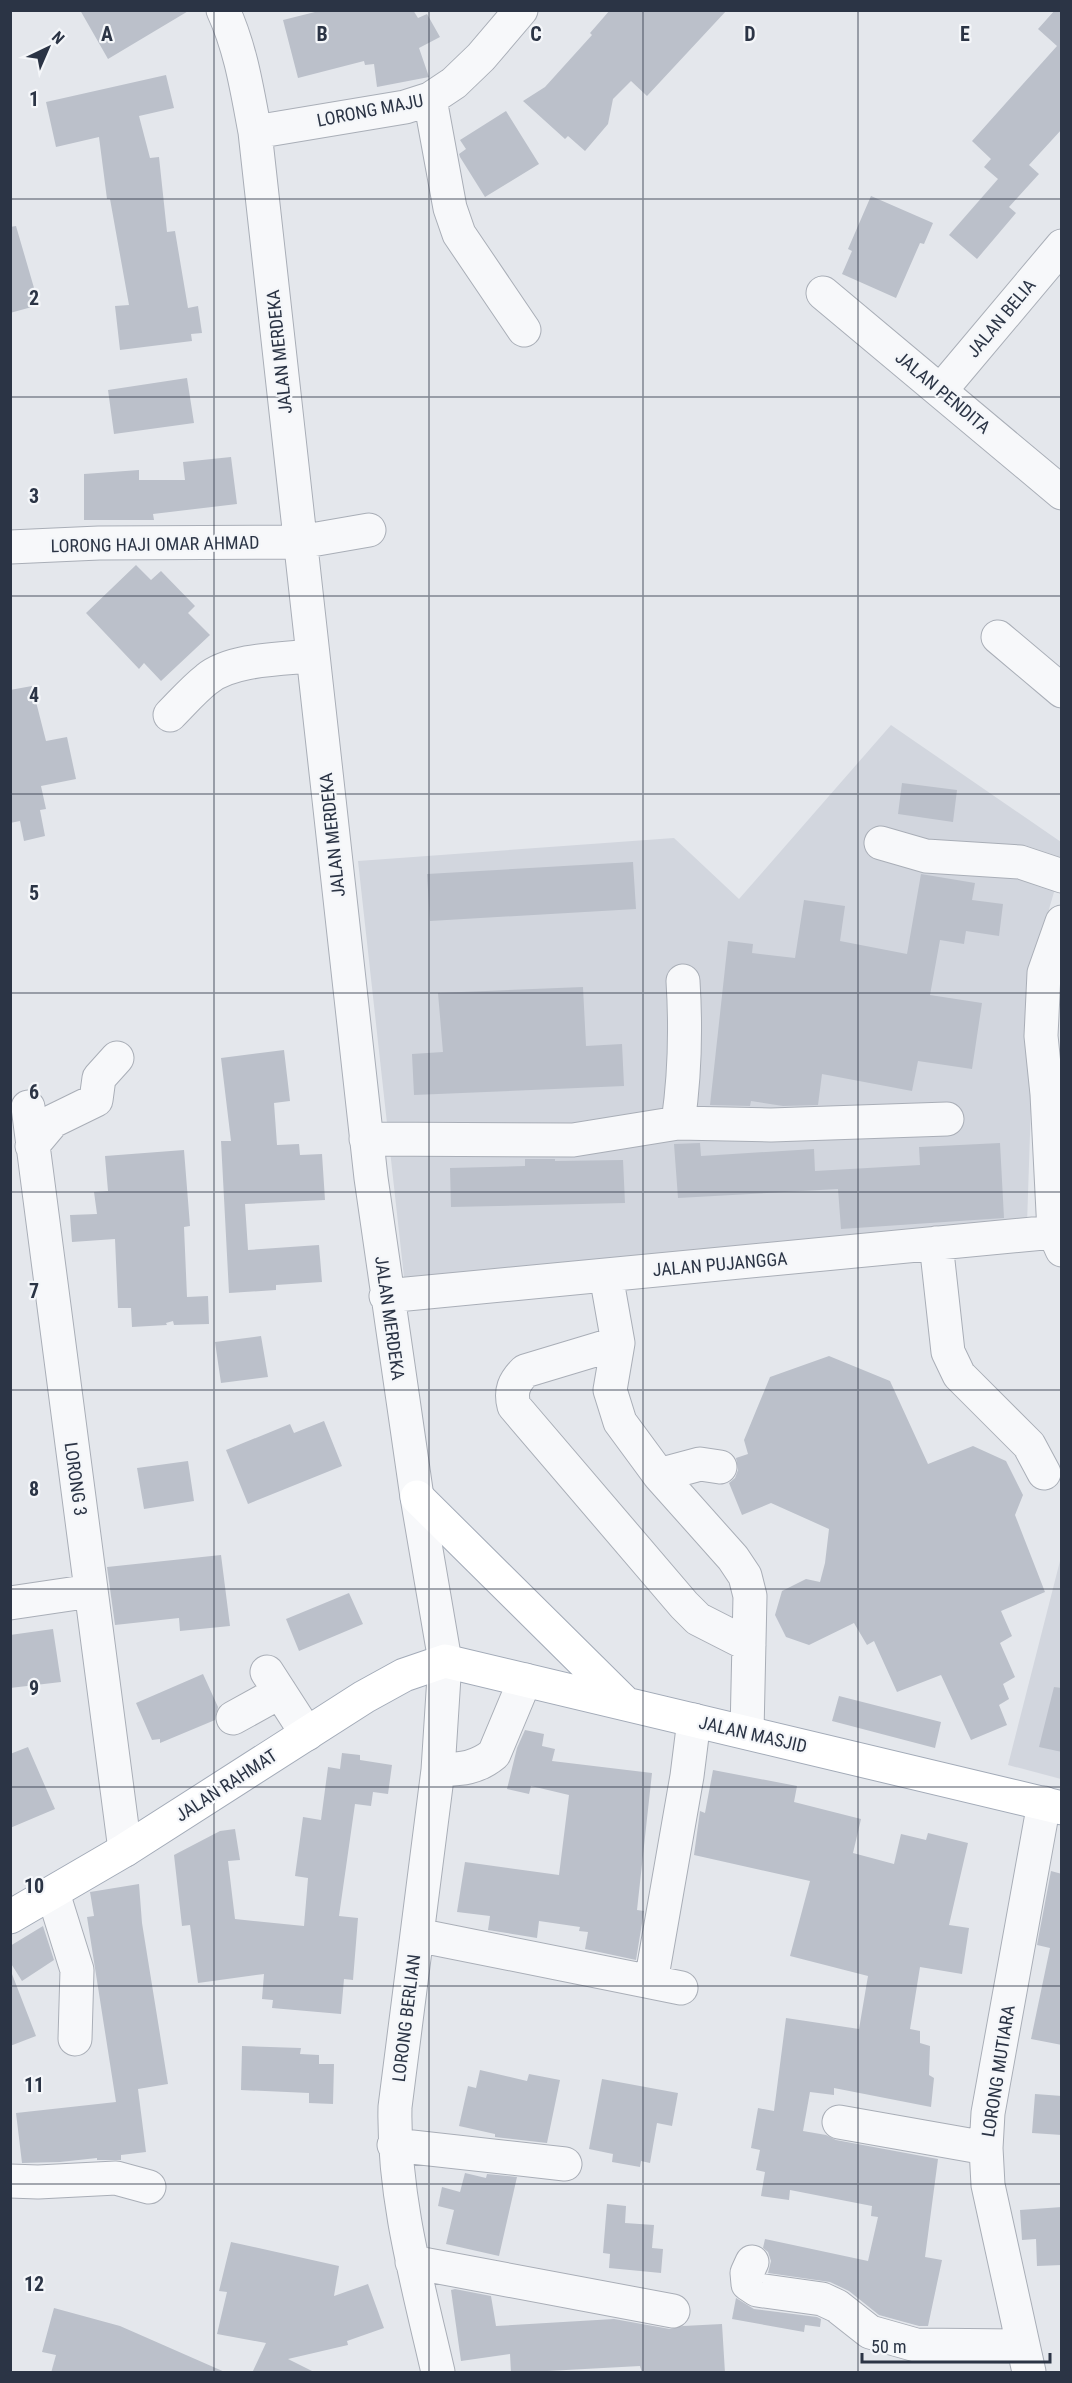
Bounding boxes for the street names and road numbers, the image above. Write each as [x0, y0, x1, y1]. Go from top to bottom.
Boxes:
street label: LORONG MAJU [315, 89, 425, 131]
street label: JALAN BELIA [962, 274, 1040, 361]
street label: JALAN MERDEKA [262, 288, 296, 415]
street label: JALAN PENDITA [891, 346, 995, 438]
street label: LORONG HAJI OMAR AHMAD [50, 532, 260, 556]
street label: JALAN MERDEKA [315, 771, 349, 898]
street label: JALAN PUJANGGA [652, 1248, 789, 1280]
street label: JALAN MERDEKA [371, 1255, 409, 1382]
street label: LORONG 3 [60, 1441, 92, 1517]
street label: JALAN MASJID [697, 1711, 809, 1757]
street label: JALAN RAHMAT [171, 1744, 281, 1826]
street label: LORONG BERLIAN [388, 1953, 424, 2083]
street label: LORONG MUTIARA [977, 2003, 1019, 2138]

